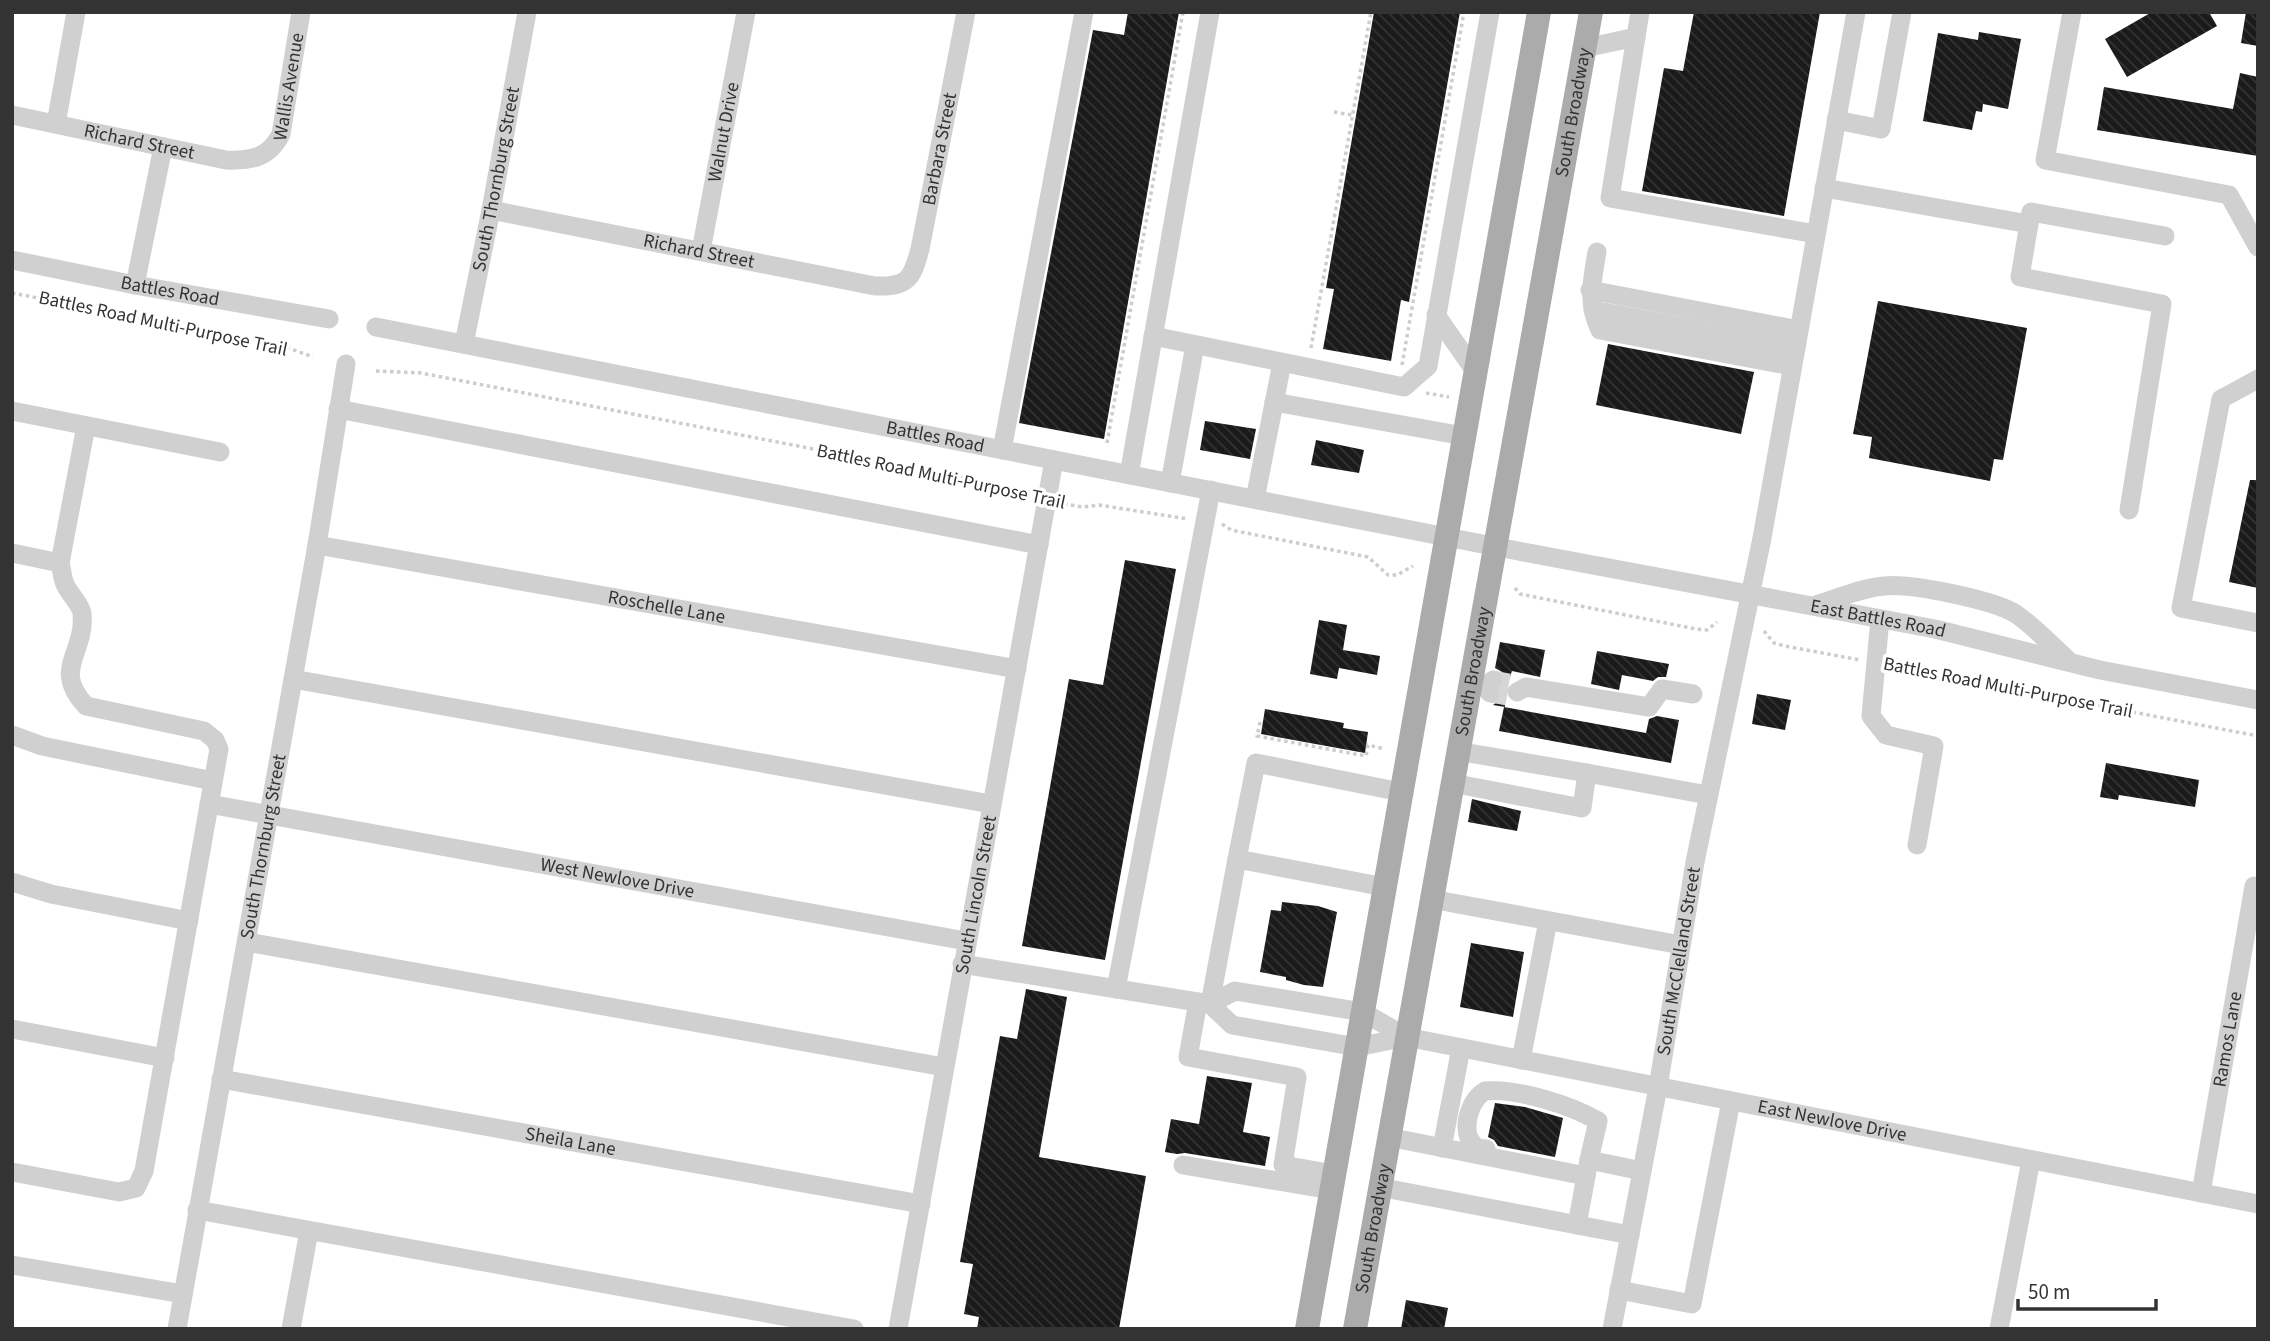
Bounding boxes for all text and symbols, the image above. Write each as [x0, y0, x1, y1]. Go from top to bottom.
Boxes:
street label: Wallis Avenue [267, 31, 311, 143]
street label: South Broadway [1548, 45, 1598, 179]
street label: Walnut Drive [701, 80, 746, 184]
street label: South Thornburg Street [465, 84, 527, 274]
street label: Barbara Street [915, 90, 964, 208]
street label: Richard Street [81, 117, 198, 167]
street label: Richard Street [641, 227, 757, 275]
street label: Battles Road [118, 269, 221, 313]
street label: Battles Road Multi-Purpose Trail [36, 284, 290, 364]
street label: Battles Road [884, 414, 987, 460]
street label: Battles Road Multi-Purpose Trail [814, 437, 1068, 517]
street label: Roschelle Lane [606, 583, 727, 631]
street label: East Battles Road [1808, 592, 1949, 645]
street label: South Broadway [1448, 604, 1498, 738]
street label: Battles Road Multi-Purpose Trail [1881, 651, 2135, 725]
street label: South Thornburg Street [233, 751, 293, 941]
street label: South Lincoln Street [948, 813, 1004, 977]
street label: West Newlove Drive [538, 851, 697, 905]
street label: South McClelland Street [1650, 864, 1708, 1057]
street label: Ramos Lane [2206, 989, 2249, 1089]
street label: East Newlove Drive [1755, 1093, 1909, 1148]
street label: Sheila Lane [523, 1120, 618, 1163]
street label: South Broadway [1348, 1162, 1398, 1296]
scale bar [2018, 1268, 2156, 1312]
text: 50 m [2028, 1277, 2070, 1307]

